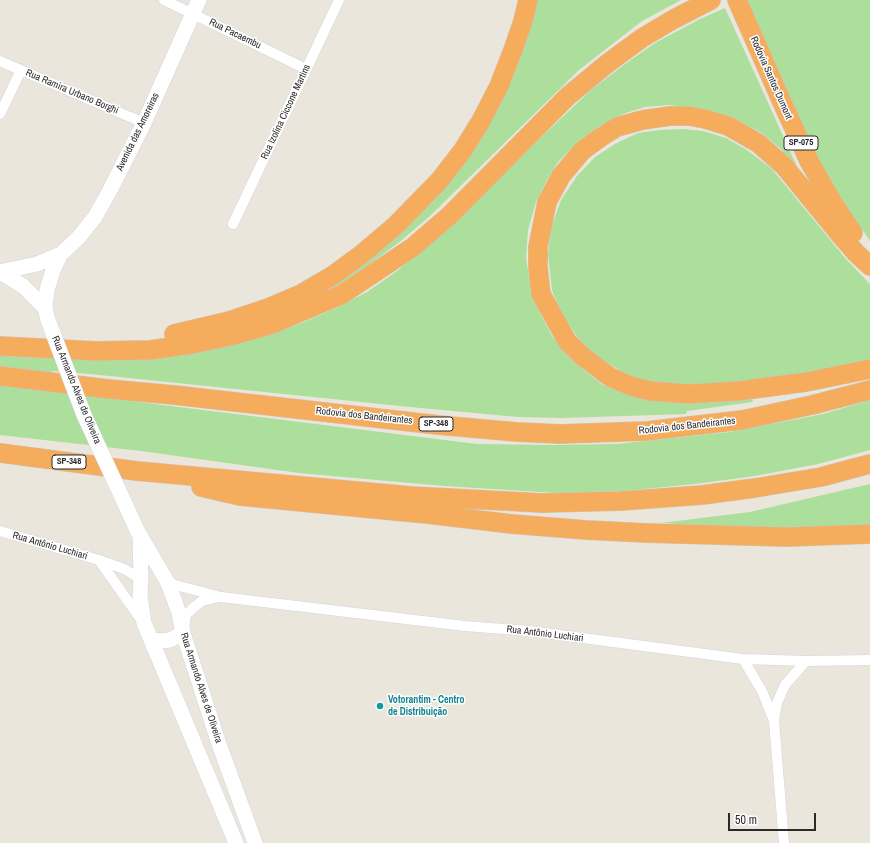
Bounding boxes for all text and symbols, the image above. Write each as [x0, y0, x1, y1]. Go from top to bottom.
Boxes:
street label: Rua Pacaembu [207, 16, 263, 52]
street label: Rodovia Santos Dumont [747, 35, 795, 121]
street label: Rua Izolina Ciccone Martins [259, 63, 313, 161]
street label: Rua Ramira Urbano Borghi [24, 67, 120, 117]
street label: Avenida das Amoreiras [114, 91, 162, 173]
road number: SP-075 [784, 136, 818, 150]
street label: Rua Armando Alves de Oliveira [49, 334, 103, 446]
street label: Rodovia dos Bandeirantes [315, 405, 413, 427]
street label: Rodovia dos Bandeirantes [638, 415, 736, 437]
road number: SP-348 [419, 417, 453, 431]
road number: SP-348 [52, 455, 86, 469]
street label: Rua Antônio Luchiari [11, 530, 89, 562]
street label: Rua Antônio Luchiari [506, 623, 584, 645]
street label: Rua Armando Alves de Oliveira [177, 631, 225, 745]
place label: Votorantim - Centro de Distribuição [388, 694, 464, 718]
marker: Votorantim - Centro de Distribuição [375, 701, 385, 711]
scale bar [730, 805, 818, 831]
text: 50 m [735, 812, 757, 828]

